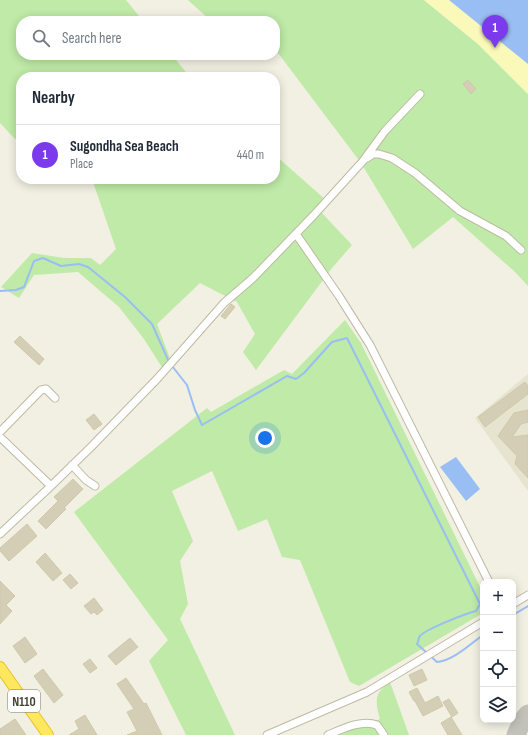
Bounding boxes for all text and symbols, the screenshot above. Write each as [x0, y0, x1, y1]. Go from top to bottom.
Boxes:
pin: 1 [482, 15, 508, 48]
search box [16, 16, 280, 60]
icon: search [30, 27, 52, 49]
text: Search here [62, 29, 122, 48]
text: Nearby [32, 88, 75, 108]
text: Sugondha Sea Beach [70, 137, 179, 156]
text: 1 [42, 147, 48, 163]
text: 440 m [237, 147, 264, 163]
text: Place [70, 156, 93, 172]
your location [255, 428, 275, 448]
map controls [480, 579, 516, 723]
button: + [480, 579, 516, 615]
button: − [480, 615, 516, 651]
button: locate [480, 651, 516, 687]
button: layers [480, 687, 516, 723]
road number: N110 [8, 690, 40, 712]

